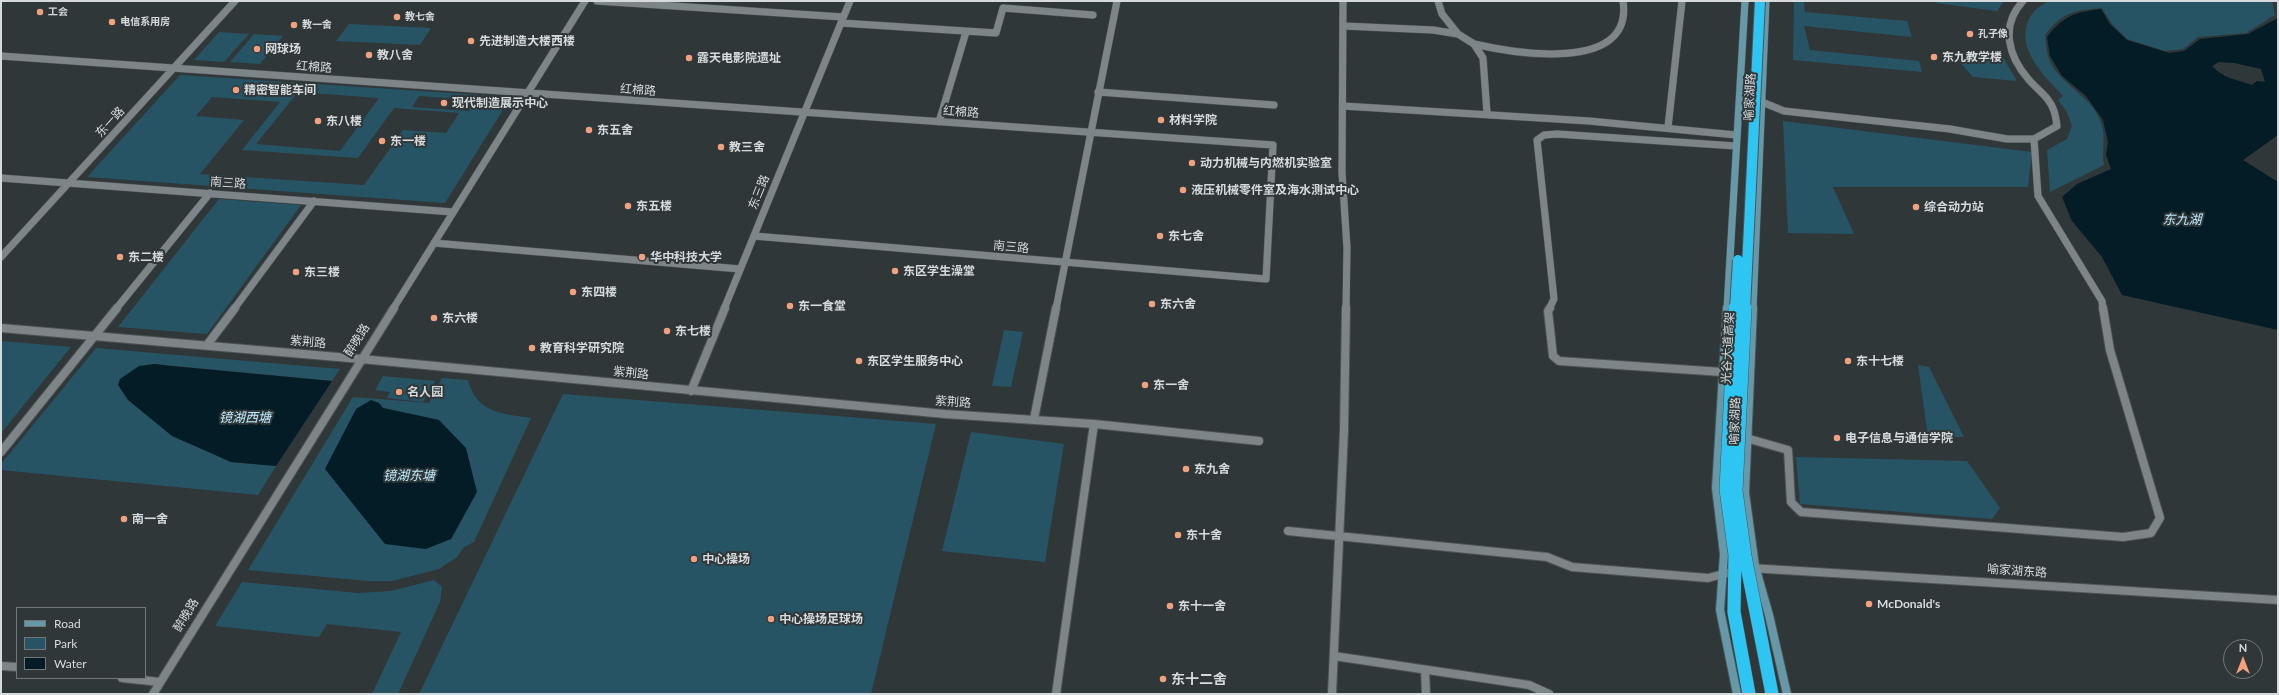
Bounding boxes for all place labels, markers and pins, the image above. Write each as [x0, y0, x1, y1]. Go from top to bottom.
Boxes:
place label: 工会 [48, 6, 68, 18]
marker: 工会 [35, 7, 45, 17]
place label: 教七舍 [405, 11, 435, 23]
marker: 教七舍 [392, 12, 402, 22]
place label: 电信系用房 [120, 16, 170, 28]
marker: 电信系用房 [107, 17, 117, 27]
place label: 教一舍 [302, 19, 332, 31]
marker: 教一舍 [289, 20, 299, 30]
place label: 孔子像 [1978, 28, 2008, 40]
marker: 孔子像 [1965, 29, 1975, 39]
place label: 先进制造大楼西楼 [479, 34, 575, 48]
marker: 先进制造大楼西楼 [466, 36, 476, 46]
place label: 网球场 [265, 42, 301, 56]
marker: 网球场 [252, 44, 262, 54]
place label: 教八舍 [377, 48, 413, 62]
marker: 教八舍 [364, 50, 374, 60]
place label: 东九教学楼 [1942, 50, 2002, 64]
place label: 露天电影院遗址 [697, 51, 781, 65]
marker: 东九教学楼 [1929, 52, 1939, 62]
marker: 露天电影院遗址 [684, 53, 694, 63]
place label: 精密智能车间 [244, 83, 316, 97]
marker: 精密智能车间 [231, 85, 241, 95]
place label: 现代制造展示中心 [452, 96, 548, 110]
marker: 现代制造展示中心 [439, 98, 449, 108]
place label: 材料学院 [1169, 113, 1217, 127]
place label: 东八楼 [326, 114, 362, 128]
marker: 材料学院 [1156, 115, 1166, 125]
marker: 东八楼 [313, 116, 323, 126]
place label: 东五舍 [597, 123, 633, 137]
marker: 东五舍 [584, 125, 594, 135]
place label: 东一楼 [390, 134, 426, 148]
marker: 东一楼 [377, 136, 387, 146]
place label: 教三舍 [729, 140, 765, 154]
marker: 教三舍 [716, 142, 726, 152]
place label: 动力机械与内燃机实验室 [1200, 156, 1332, 170]
marker: 动力机械与内燃机实验室 [1187, 158, 1197, 168]
place label: 液压机械零件室及海水测试中心 [1191, 183, 1359, 197]
marker: 液压机械零件室及海水测试中心 [1178, 185, 1188, 195]
place label: 东五楼 [636, 199, 672, 213]
place label: 综合动力站 [1924, 200, 1984, 214]
marker: 东五楼 [623, 201, 633, 211]
marker: 综合动力站 [1911, 202, 1921, 212]
place label: 东七舍 [1168, 229, 1204, 243]
marker: 东七舍 [1155, 231, 1165, 241]
place label: 东二楼 [128, 250, 164, 264]
place label: 华中科技大学 [650, 250, 722, 264]
marker: 东二楼 [115, 252, 125, 262]
marker: 华中科技大学 [637, 252, 647, 262]
place label: 东区学生澡堂 [903, 264, 975, 278]
place label: 东三楼 [304, 265, 340, 279]
marker: 东区学生澡堂 [890, 266, 900, 276]
marker: 东三楼 [291, 267, 301, 277]
place label: 东四楼 [581, 285, 617, 299]
marker: 东四楼 [568, 287, 578, 297]
place label: 东六舍 [1160, 297, 1196, 311]
place label: 东一食堂 [798, 299, 846, 313]
marker: 东六舍 [1147, 299, 1157, 309]
marker: 东一食堂 [785, 301, 795, 311]
place label: 东六楼 [442, 311, 478, 325]
marker: 东六楼 [429, 313, 439, 323]
place label: 东七楼 [675, 324, 711, 338]
marker: 东七楼 [662, 326, 672, 336]
place label: 教育科学研究院 [540, 341, 624, 355]
marker: 教育科学研究院 [527, 343, 537, 353]
place label: 东区学生服务中心 [867, 354, 963, 368]
place label: 东十七楼 [1856, 354, 1904, 368]
marker: 东区学生服务中心 [854, 356, 864, 366]
marker: 东十七楼 [1843, 356, 1853, 366]
place label: 东一舍 [1153, 378, 1189, 392]
marker: 东一舍 [1140, 380, 1150, 390]
place label: 名人园 [407, 385, 443, 399]
marker: 名人园 [394, 387, 404, 397]
place label: 电子信息与通信学院 [1845, 431, 1953, 445]
marker: 电子信息与通信学院 [1832, 433, 1842, 443]
place label: 东九舍 [1194, 462, 1230, 476]
marker: 东九舍 [1181, 464, 1191, 474]
place label: 南一舍 [132, 512, 168, 526]
marker: 南一舍 [119, 514, 129, 524]
place label: 东十舍 [1186, 528, 1222, 542]
marker: 东十舍 [1173, 530, 1183, 540]
place label: 中心操场 [702, 552, 750, 566]
marker: 中心操场 [689, 554, 699, 564]
place label: McDonald's [1877, 597, 1940, 611]
place label: 东十一舍 [1178, 599, 1226, 613]
marker: McDonald's [1864, 599, 1874, 609]
marker: 东十一舍 [1165, 601, 1175, 611]
place label: 中心操场足球场 [779, 612, 863, 626]
marker: 中心操场足球场 [766, 614, 776, 624]
place label: 东十二舍 [1171, 671, 1227, 687]
marker: 东十二舍 [1158, 674, 1168, 684]

